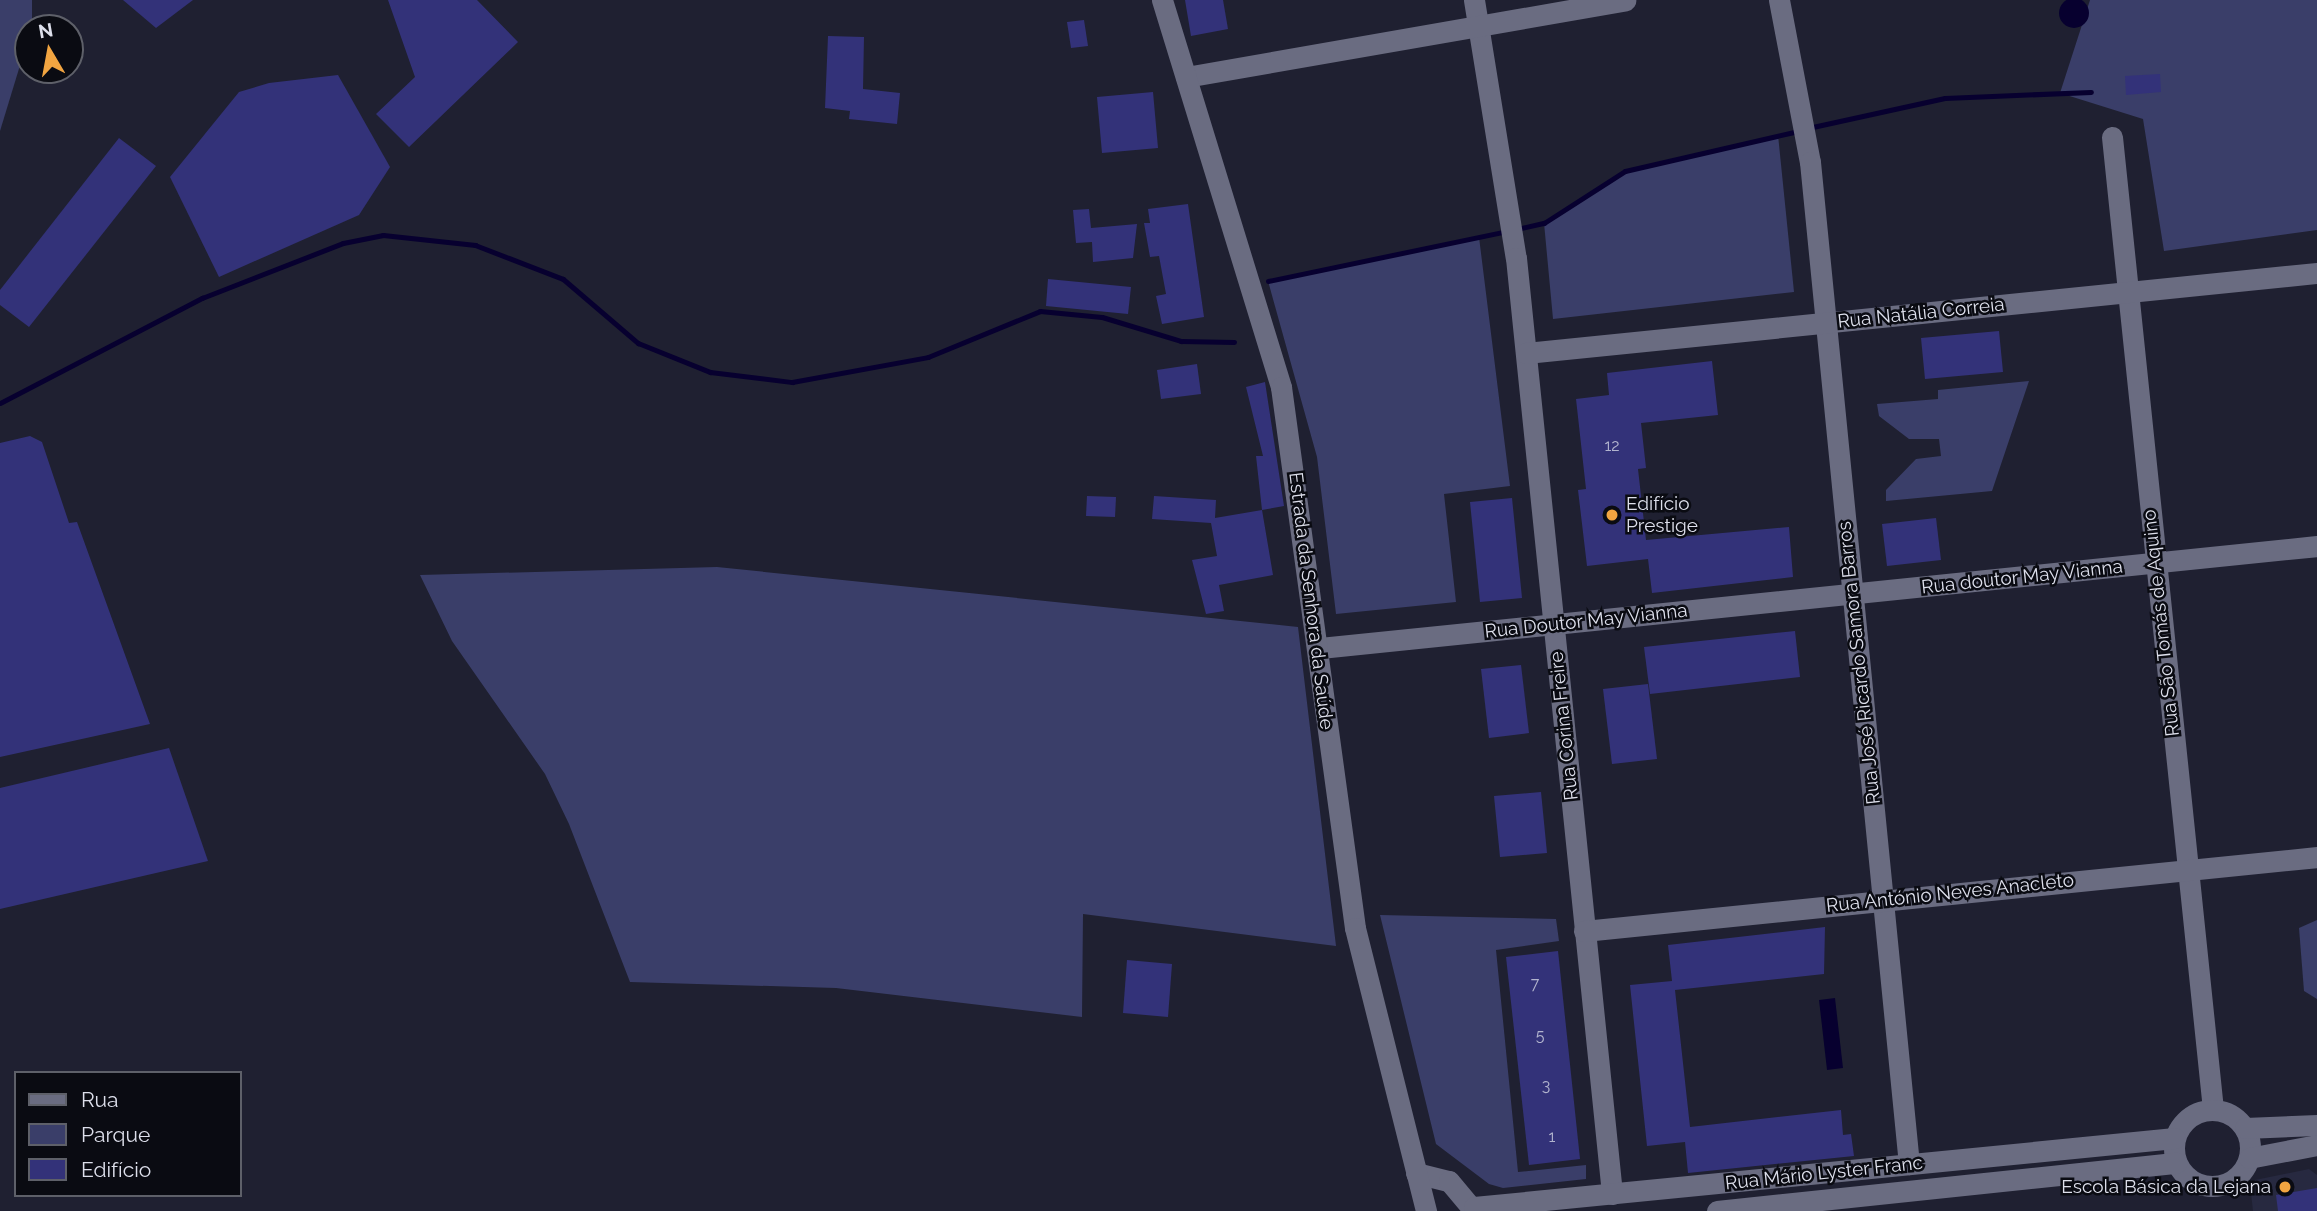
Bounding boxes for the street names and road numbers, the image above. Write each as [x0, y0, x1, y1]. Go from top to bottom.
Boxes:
street label: Rua Natália Correia [1836, 293, 2006, 333]
street label: Estrada da Senhora da Saúde [1284, 471, 1338, 731]
street label: Rua São Tomás de Aquino [2138, 508, 2184, 738]
street label: Rua José Ricardo Samora Barros [1833, 520, 1885, 806]
street label: Rua doutor May Vianna [1919, 555, 2125, 599]
street label: Rua Doutor May Vianna [1483, 599, 1689, 643]
street label: Rua Corina Freire [1545, 650, 1583, 802]
street label: Rua António Neves Anacleto [1824, 869, 2076, 917]
street label: Rua Mário Lyster Franc [1724, 1151, 1924, 1195]

